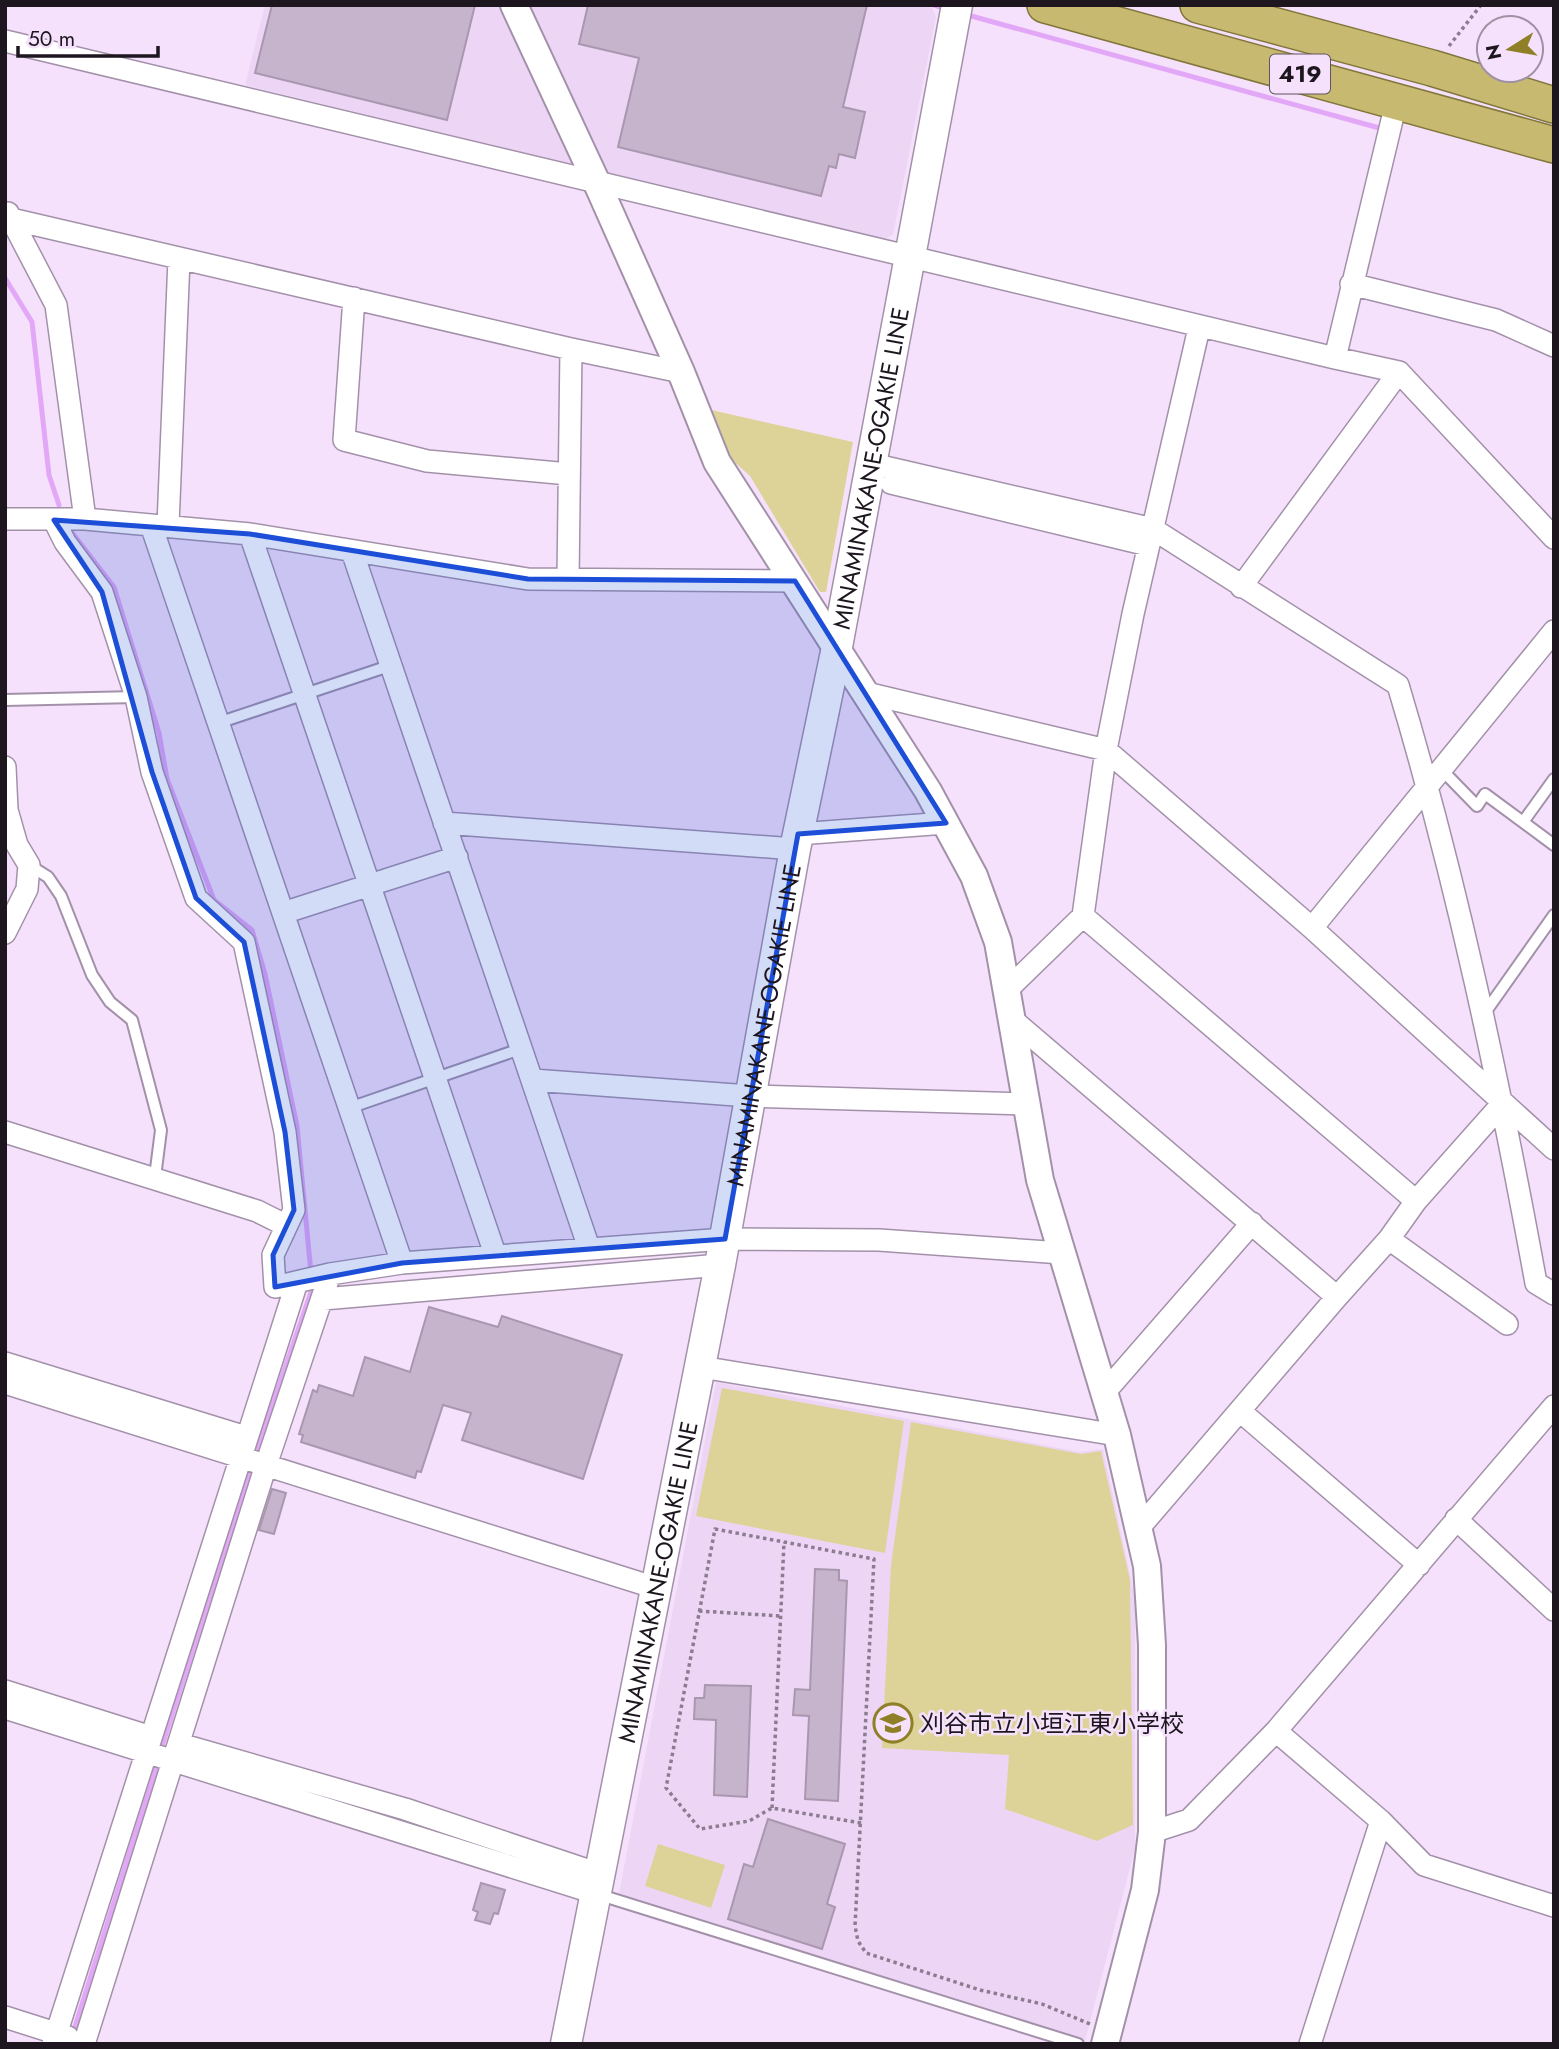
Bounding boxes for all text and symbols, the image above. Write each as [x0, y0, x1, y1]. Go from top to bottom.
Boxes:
scale bar [18, 14, 158, 58]
north arrow [1475, 14, 1545, 84]
text: 50 m [28, 24, 75, 54]
text: N [1479, 42, 1508, 62]
road number: 419 [1270, 54, 1330, 94]
street label: MINAMINAKANE-OGAKIE LINE [823, 304, 918, 632]
street label: MINAMINAKANE-OGAKIE LINE [717, 861, 810, 1189]
street label: MINAMINAKANE-OGAKIE LINE [608, 1418, 706, 1746]
school or university icon: 刈谷市立小垣江東小学校 [872, 1702, 914, 1744]
place label: 刈谷市立小垣江東小学校 [920, 1706, 1184, 1741]

